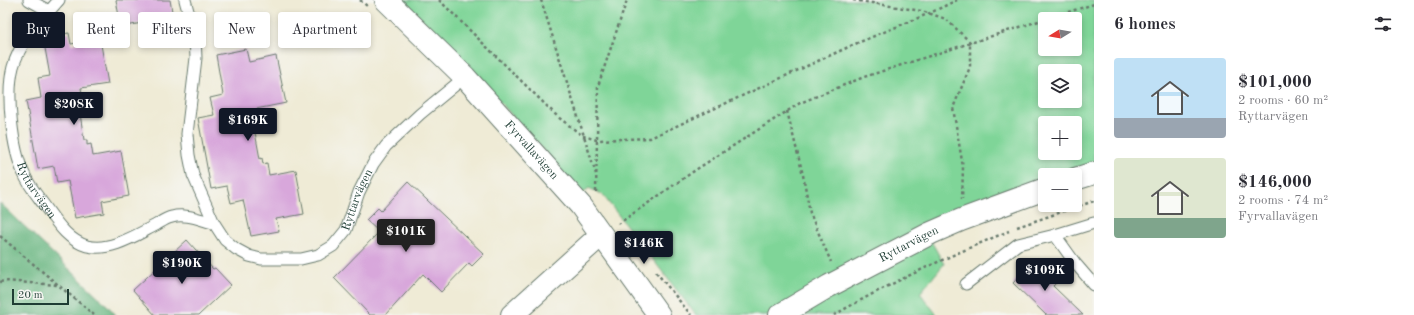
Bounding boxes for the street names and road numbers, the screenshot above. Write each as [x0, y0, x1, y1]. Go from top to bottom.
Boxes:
street label: Fyrvallavägen [502, 119, 561, 182]
street label: Ryttarvägen [14, 161, 58, 222]
street label: Ryttarvägen [340, 167, 376, 232]
street label: Ryttarvägen [877, 224, 941, 265]

